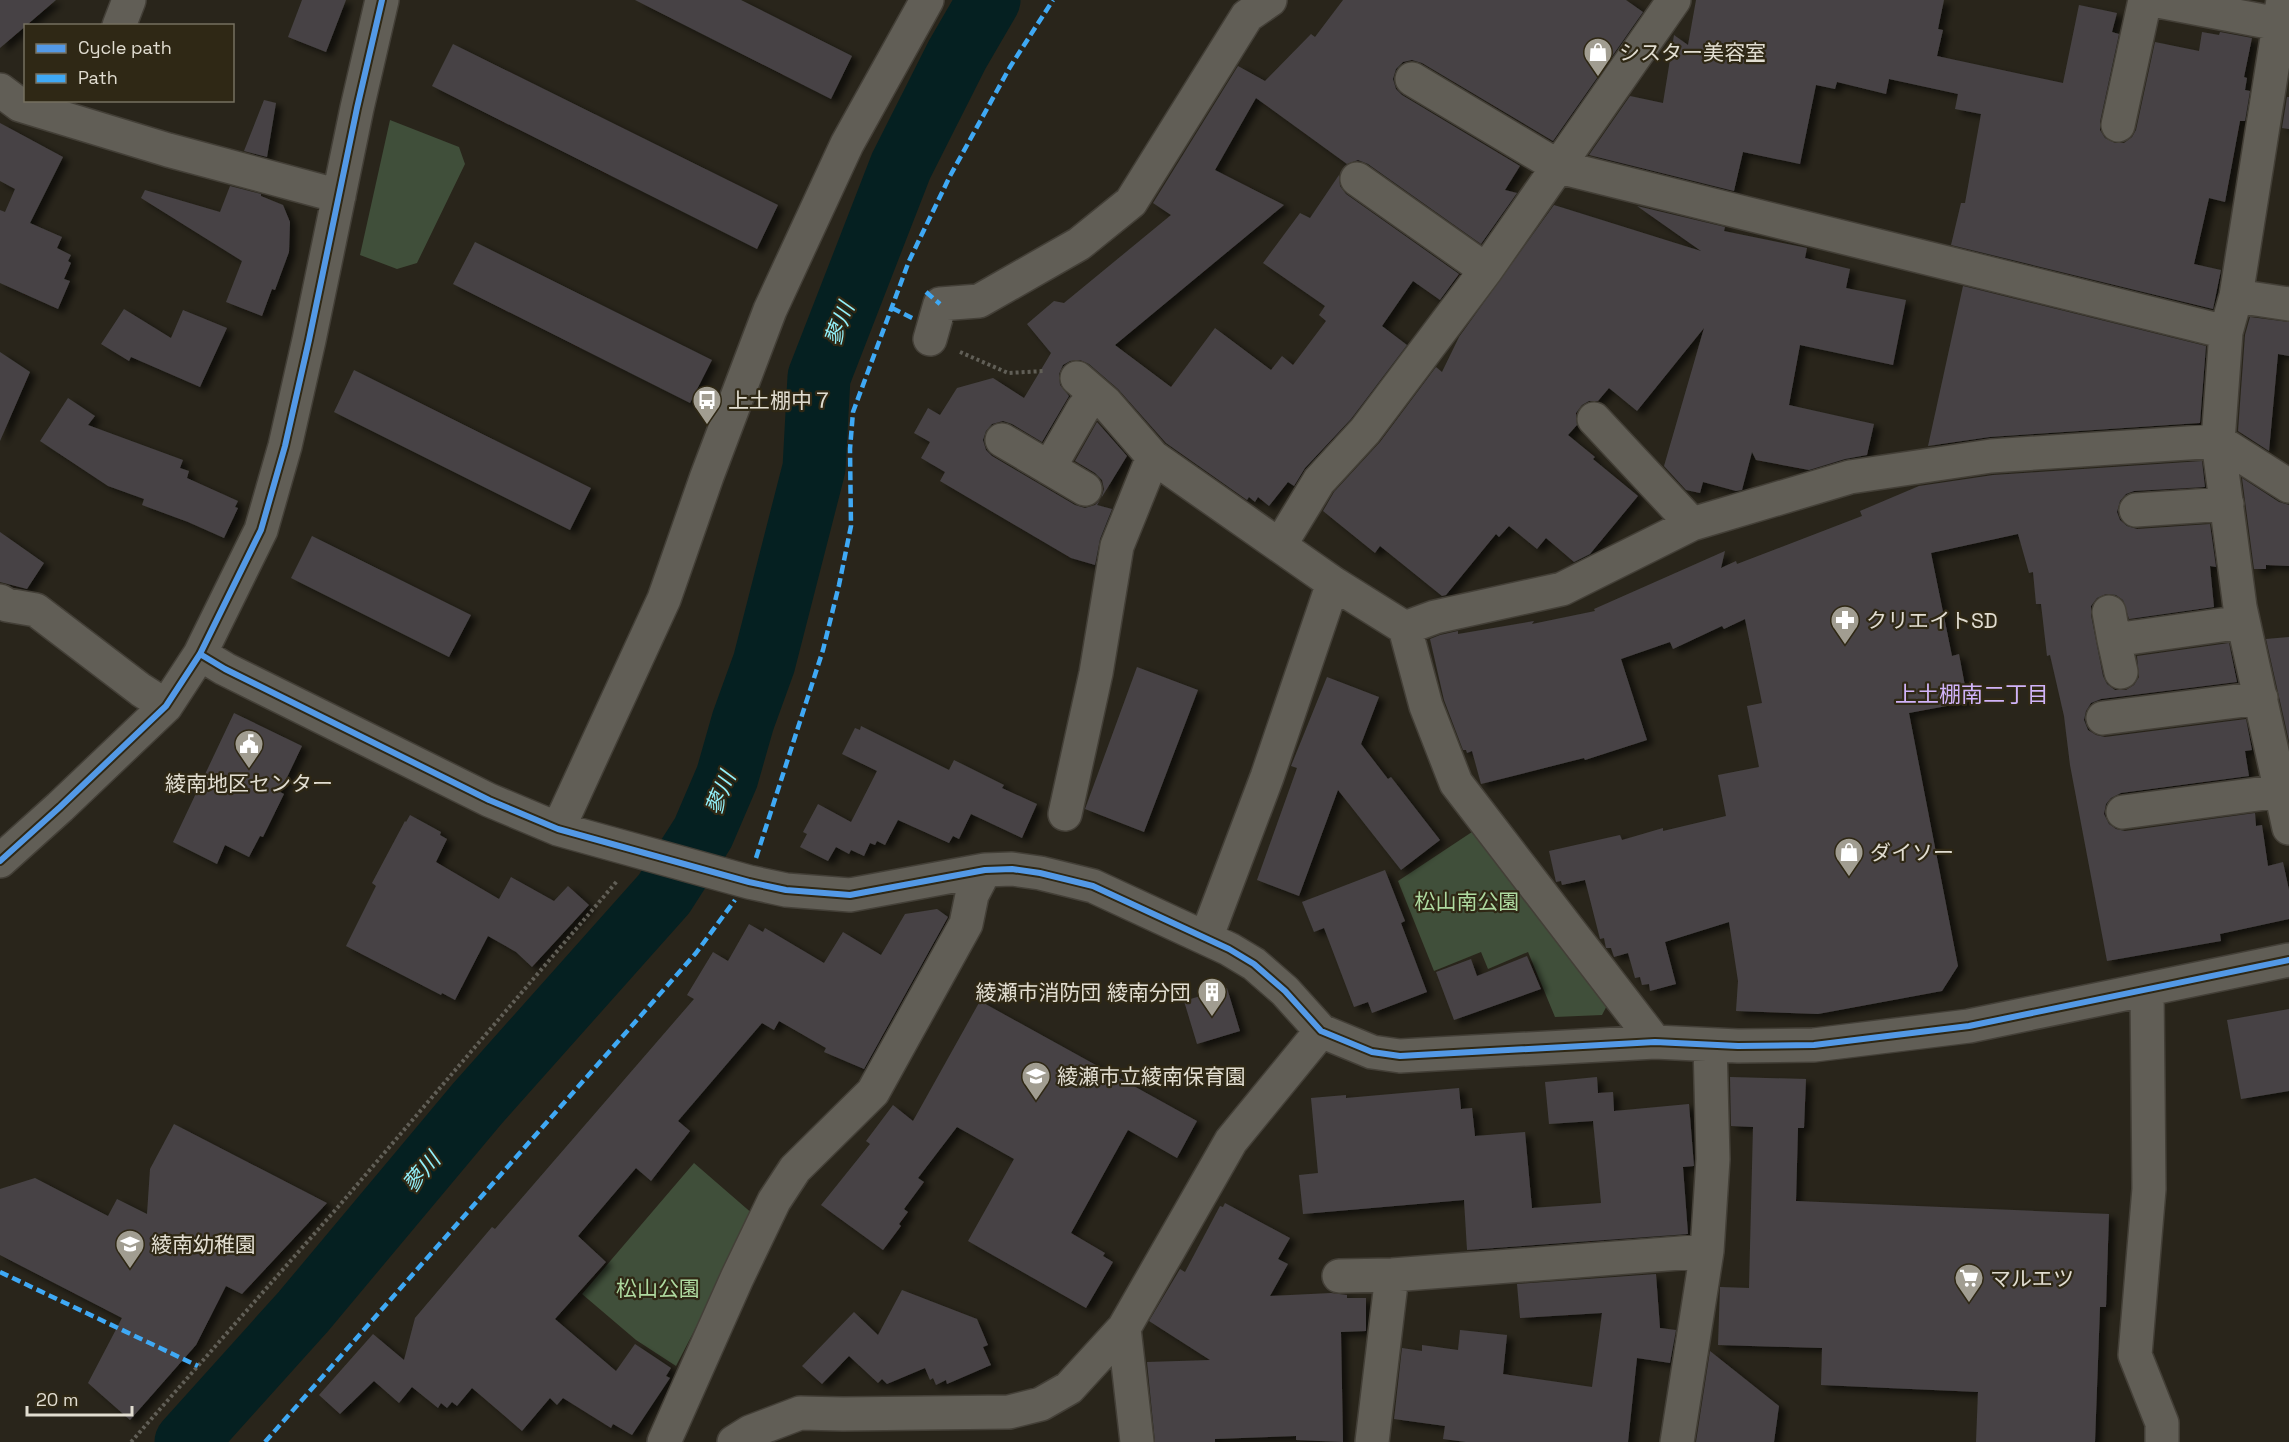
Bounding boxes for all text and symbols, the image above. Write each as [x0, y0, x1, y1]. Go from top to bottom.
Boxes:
legend [24, 24, 234, 102]
text: Cycle path [78, 36, 172, 59]
shop icon: シスター美容室 [1582, 36, 1614, 78]
place label: シスター美容室 [1619, 39, 1766, 66]
text: Path [78, 66, 118, 89]
water label: 蓼川 [818, 297, 861, 350]
bus stop icon: 上土棚中７ [691, 384, 723, 426]
place label: 上土棚中７ [728, 387, 833, 414]
pharmacy icon: クリエイトSD [1829, 604, 1861, 646]
place label: クリエイトSD [1866, 607, 1998, 634]
district label: 上土棚南二丁目 [1895, 680, 2049, 708]
public building icon: 綾南地区センター [233, 728, 265, 770]
water label: 蓼川 [699, 766, 742, 819]
place label: 綾南地区センター [165, 770, 333, 797]
shop icon: ダイソー [1833, 836, 1865, 878]
place label: ダイソー [1870, 839, 1954, 866]
park label: 松山南公園 [1415, 888, 1520, 915]
building icon: 綾瀬市消防団 綾南分団 [1196, 976, 1228, 1018]
place label: 綾瀬市消防団 綾南分団 [976, 979, 1191, 1006]
school or university icon: 綾瀬市立綾南保育園 [1020, 1060, 1052, 1102]
place label: 綾瀬市立綾南保育園 [1057, 1063, 1246, 1090]
water label: 蓼川 [396, 1145, 447, 1198]
school or university icon: 綾南幼稚園 [114, 1228, 146, 1270]
place label: 綾南幼稚園 [151, 1231, 256, 1258]
supermarket icon: マルエツ [1953, 1262, 1985, 1304]
place label: マルエツ [1990, 1265, 2074, 1292]
park label: 松山公園 [616, 1275, 700, 1302]
scale bar [27, 1379, 132, 1417]
text: 20 m [36, 1388, 79, 1411]

